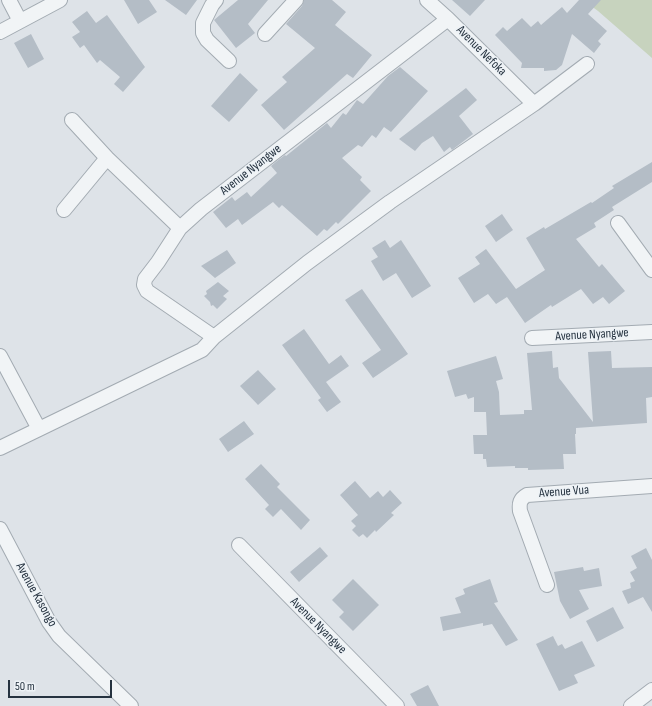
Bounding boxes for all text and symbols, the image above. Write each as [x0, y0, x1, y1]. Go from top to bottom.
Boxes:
street label: Avenue Nefoka [453, 23, 509, 79]
street label: Avenue Nyangwe [217, 141, 285, 199]
street label: Avenue Nyangwe [555, 325, 629, 345]
street label: Avenue Vua [539, 482, 589, 502]
street label: Avenue Kasongo [12, 560, 60, 630]
street label: Avenue Nyangwe [287, 595, 349, 657]
scale bar [10, 672, 114, 698]
text: 50 m [15, 679, 35, 694]

